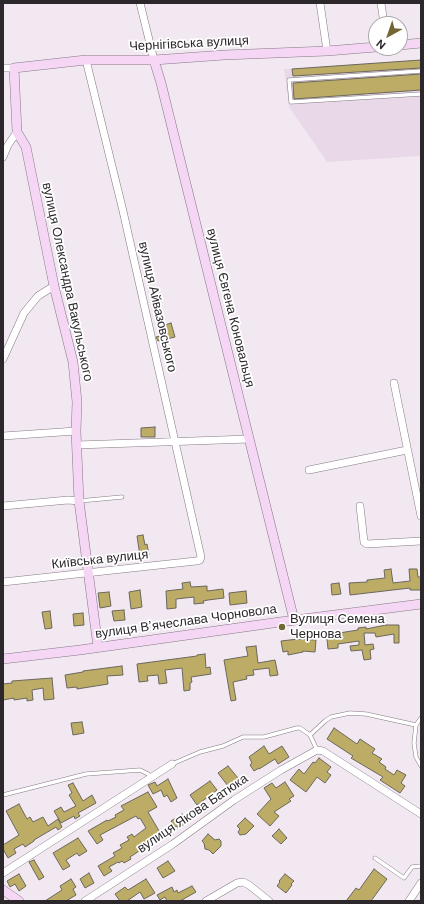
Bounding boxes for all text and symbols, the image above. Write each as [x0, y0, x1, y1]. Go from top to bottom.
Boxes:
north arrow [368, 16, 408, 56]
street label: Чернігівська вулиця [129, 33, 249, 55]
text: N [373, 36, 389, 52]
street label: вулиця Олександра Вакульського [38, 181, 96, 383]
street label: вулиця Євгена Коновальця [203, 227, 257, 389]
street label: вулиця Айвазовського [134, 240, 180, 374]
street label: Київська вулиця [51, 547, 149, 573]
street label: вулиця Вʼячеслава Чорновола [94, 602, 278, 642]
place label: Вулиця Семена Чернова [290, 612, 385, 643]
marker: Вулиця Семена Чернова [277, 622, 287, 632]
street label: вулиця Якова Батюка [135, 771, 251, 857]

